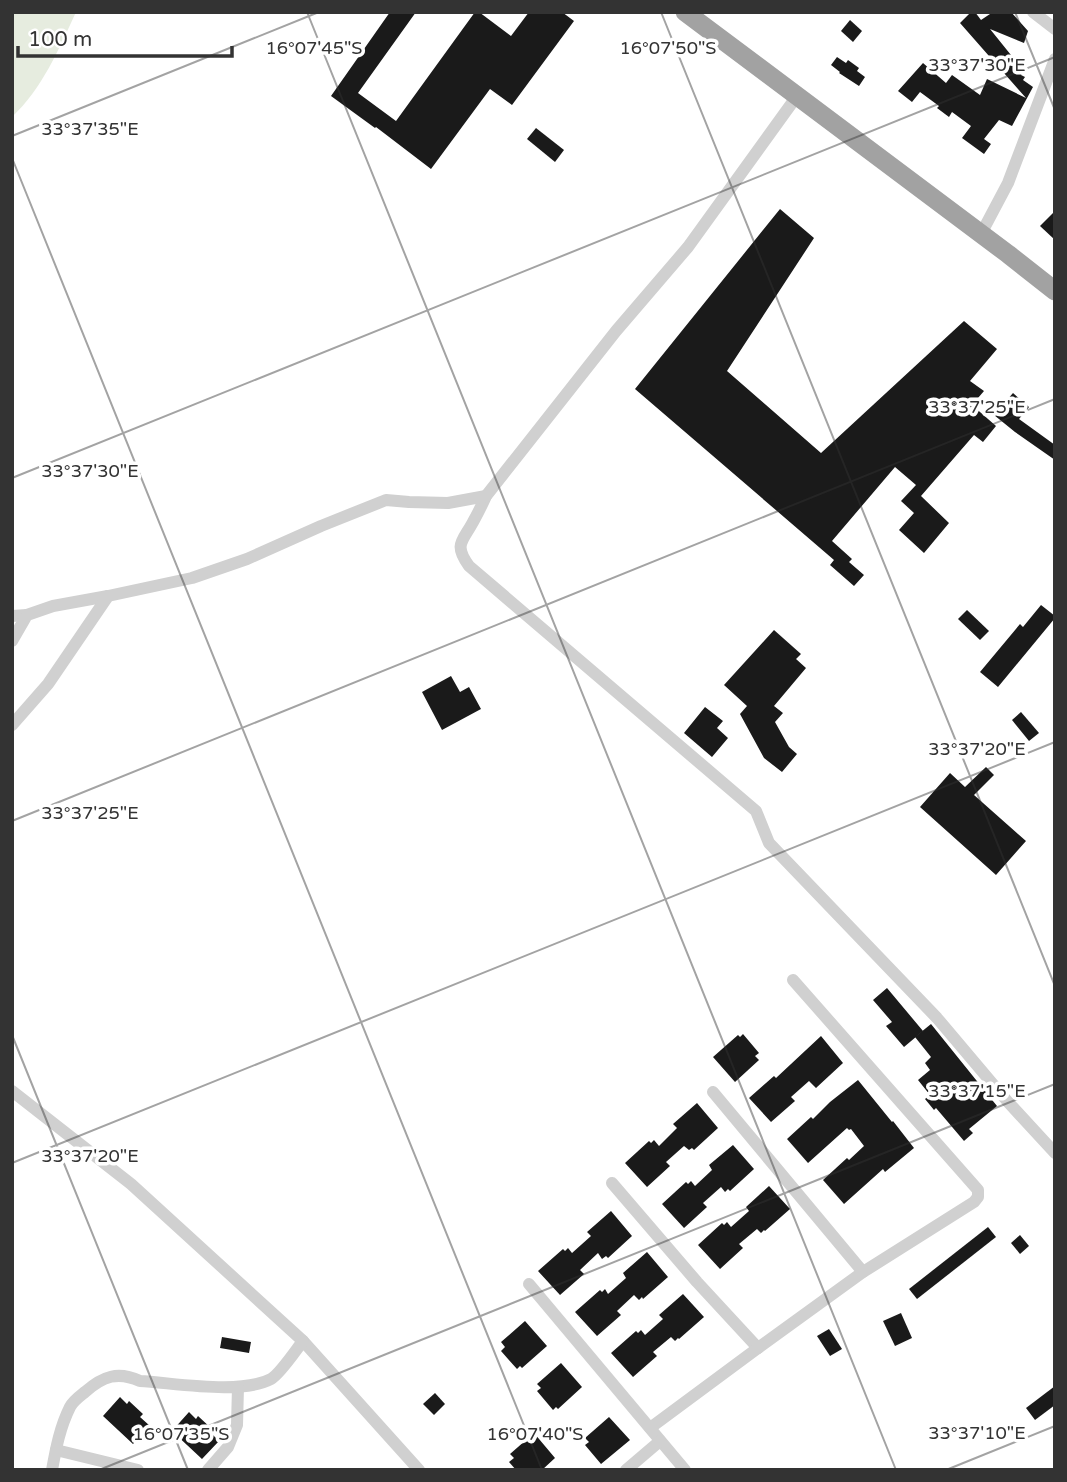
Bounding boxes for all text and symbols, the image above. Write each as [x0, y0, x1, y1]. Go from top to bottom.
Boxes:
scale bar [18, 14, 231, 58]
text: 100 m [28, 27, 92, 52]
text: 16°07'45"S [266, 37, 362, 59]
text: 16°07'50"S [620, 37, 716, 59]
text: 33°37'30"E [928, 54, 1026, 76]
text: 33°37'35"E [41, 118, 139, 140]
text: 33°37'25"E [928, 396, 1026, 418]
text: 33°37'30"E [41, 460, 139, 482]
text: 33°37'20"E [928, 738, 1026, 760]
text: 33°37'25"E [41, 802, 139, 824]
text: 33°37'15"E [928, 1080, 1026, 1102]
text: 33°37'20"E [41, 1145, 139, 1167]
text: 33°37'10"E [928, 1422, 1026, 1444]
text: 16°07'35"S [133, 1423, 229, 1445]
text: 16°07'40"S [487, 1423, 583, 1445]

